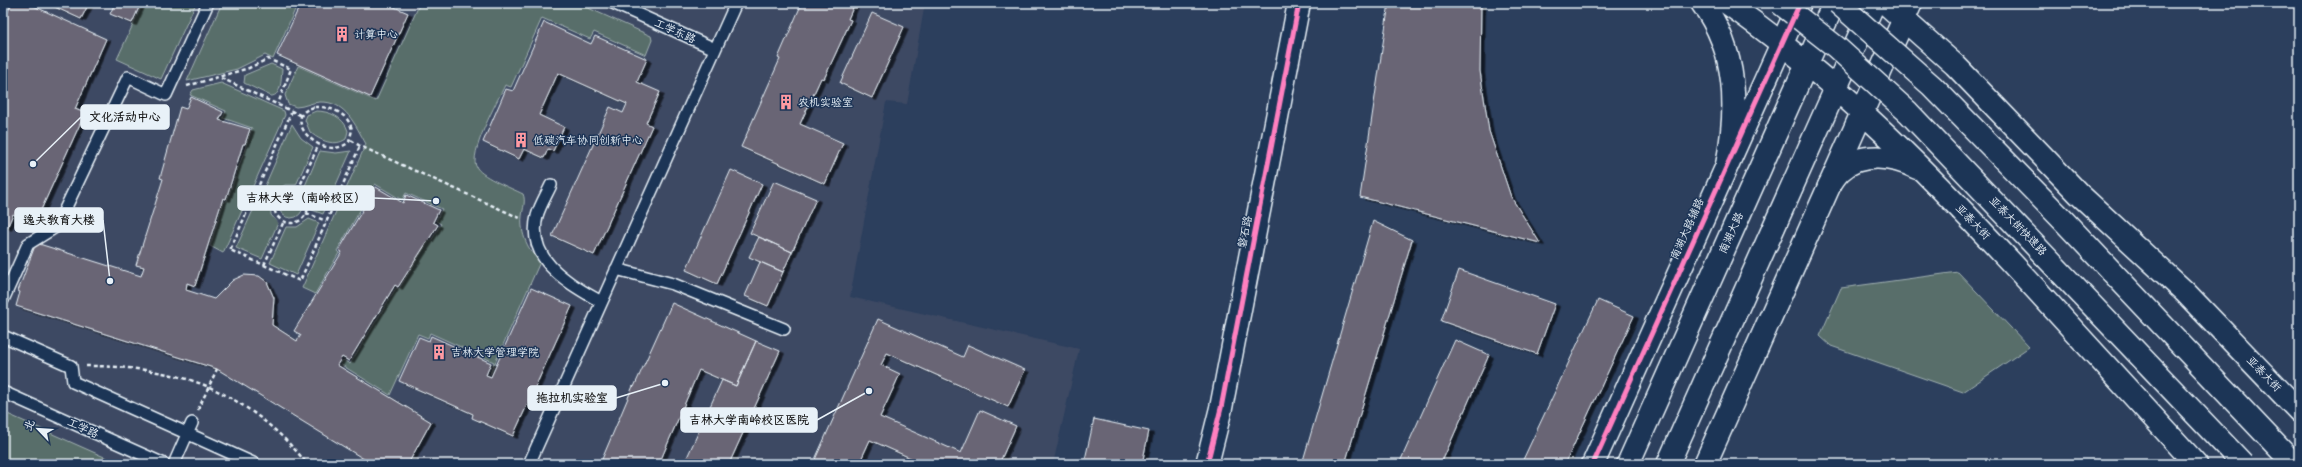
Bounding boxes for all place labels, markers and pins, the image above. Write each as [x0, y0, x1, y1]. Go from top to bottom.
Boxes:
building icon: 计算中心 [333, 25, 351, 43]
place label: 计算中心 [354, 28, 398, 41]
building icon: 农机实验室 [777, 93, 795, 111]
place label: 农机实验室 [798, 96, 853, 109]
callout: 文化活动中心 [81, 105, 169, 129]
building icon: 低碳汽车协同创新中心 [512, 131, 530, 149]
place label: 低碳汽车协同创新中心 [533, 134, 643, 147]
callout: 吉林大学（南岭校区） [238, 186, 374, 210]
callout: 逸夫教育大楼 [15, 208, 103, 232]
building icon: 吉林大学管理学院 [430, 343, 448, 361]
place label: 吉林大学管理学院 [451, 346, 539, 359]
callout: 拖拉机实验室 [528, 386, 616, 410]
callout: 吉林大学南岭校区医院 [681, 408, 817, 432]

